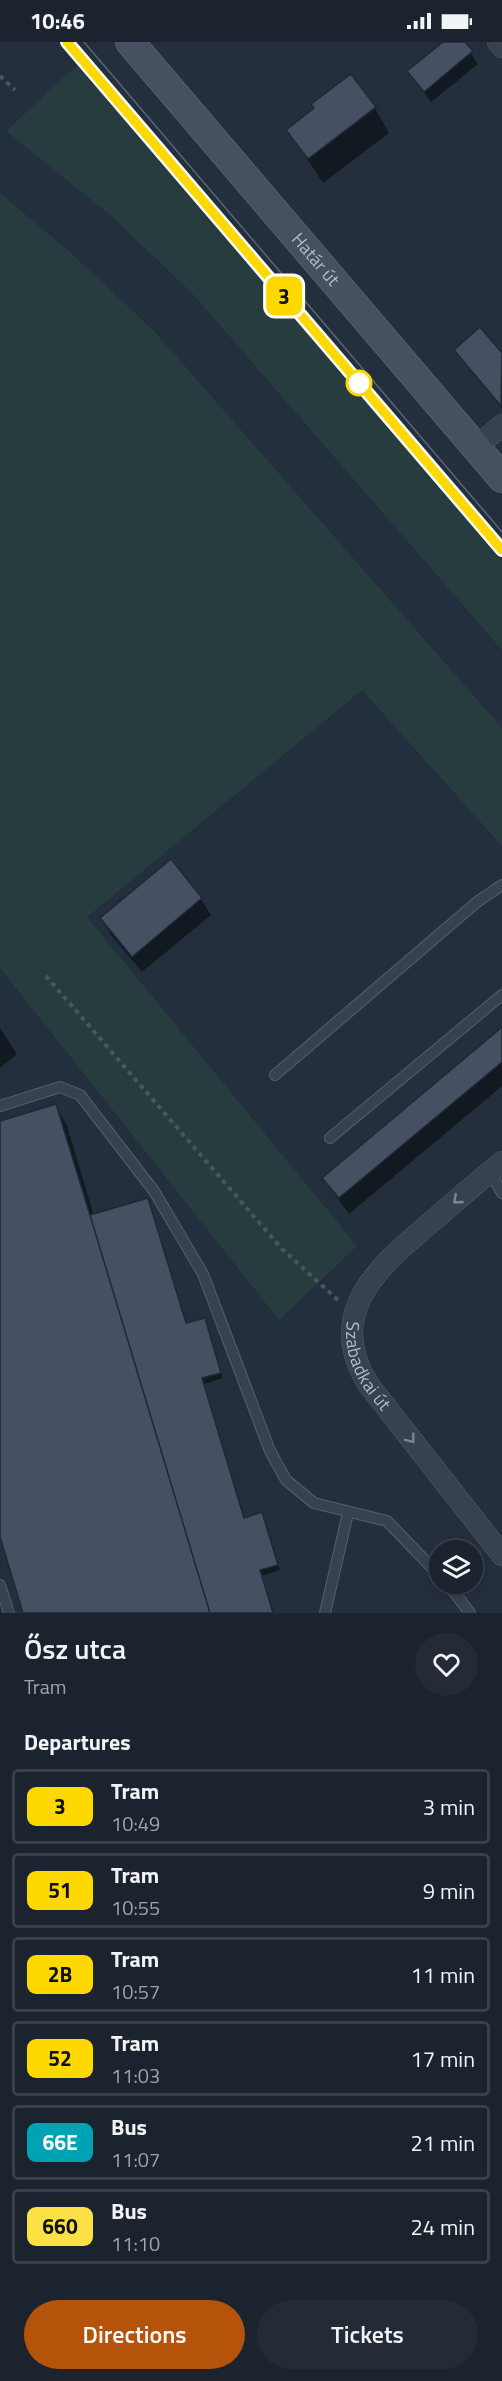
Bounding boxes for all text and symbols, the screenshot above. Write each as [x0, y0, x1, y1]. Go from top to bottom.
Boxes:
text: 10:46 [30, 4, 85, 38]
street label: Határ út [285, 227, 347, 292]
line badge: 3 [264, 276, 304, 316]
text: 3 [278, 280, 290, 312]
unlabelled marker [346, 370, 372, 396]
one-way arrow [453, 1192, 464, 1203]
street label: Szabadkai út [339, 1320, 398, 1417]
one-way arrow [404, 1432, 415, 1443]
map controls [429, 1540, 483, 1594]
button: layers [429, 1540, 483, 1594]
text: Ősz utca [24, 1627, 126, 1670]
button: heart [415, 1633, 478, 1696]
text: Tram [24, 1671, 66, 1702]
text: Departures [24, 1725, 131, 1759]
text: Tram [111, 1774, 159, 1808]
text: 3 [54, 1790, 66, 1822]
text: 3 min [423, 1790, 475, 1824]
text: 10:49 [111, 1808, 160, 1839]
text: Tram [111, 1858, 159, 1892]
text: 51 [48, 1874, 72, 1906]
text: 9 min [423, 1874, 475, 1908]
text: 10:55 [111, 1892, 160, 1923]
text: Tram [111, 1942, 159, 1976]
text: 2B [48, 1958, 72, 1990]
text: 11 min [410, 1958, 475, 1992]
text: 10:57 [111, 1976, 160, 2007]
text: Tram [111, 2026, 159, 2060]
text: 52 [48, 2042, 72, 2074]
text: 17 min [410, 2042, 475, 2076]
text: 11:03 [111, 2060, 160, 2091]
text: Bus [111, 2110, 147, 2144]
text: 66E [42, 2126, 78, 2158]
text: 21 min [410, 2126, 475, 2160]
text: 11:07 [111, 2144, 160, 2175]
text: Bus [111, 2194, 147, 2228]
text: 660 [42, 2210, 78, 2242]
text: 24 min [410, 2210, 475, 2244]
text: 11:10 [111, 2228, 160, 2259]
button: Directions [24, 2300, 245, 2369]
button: Tickets [257, 2300, 478, 2369]

